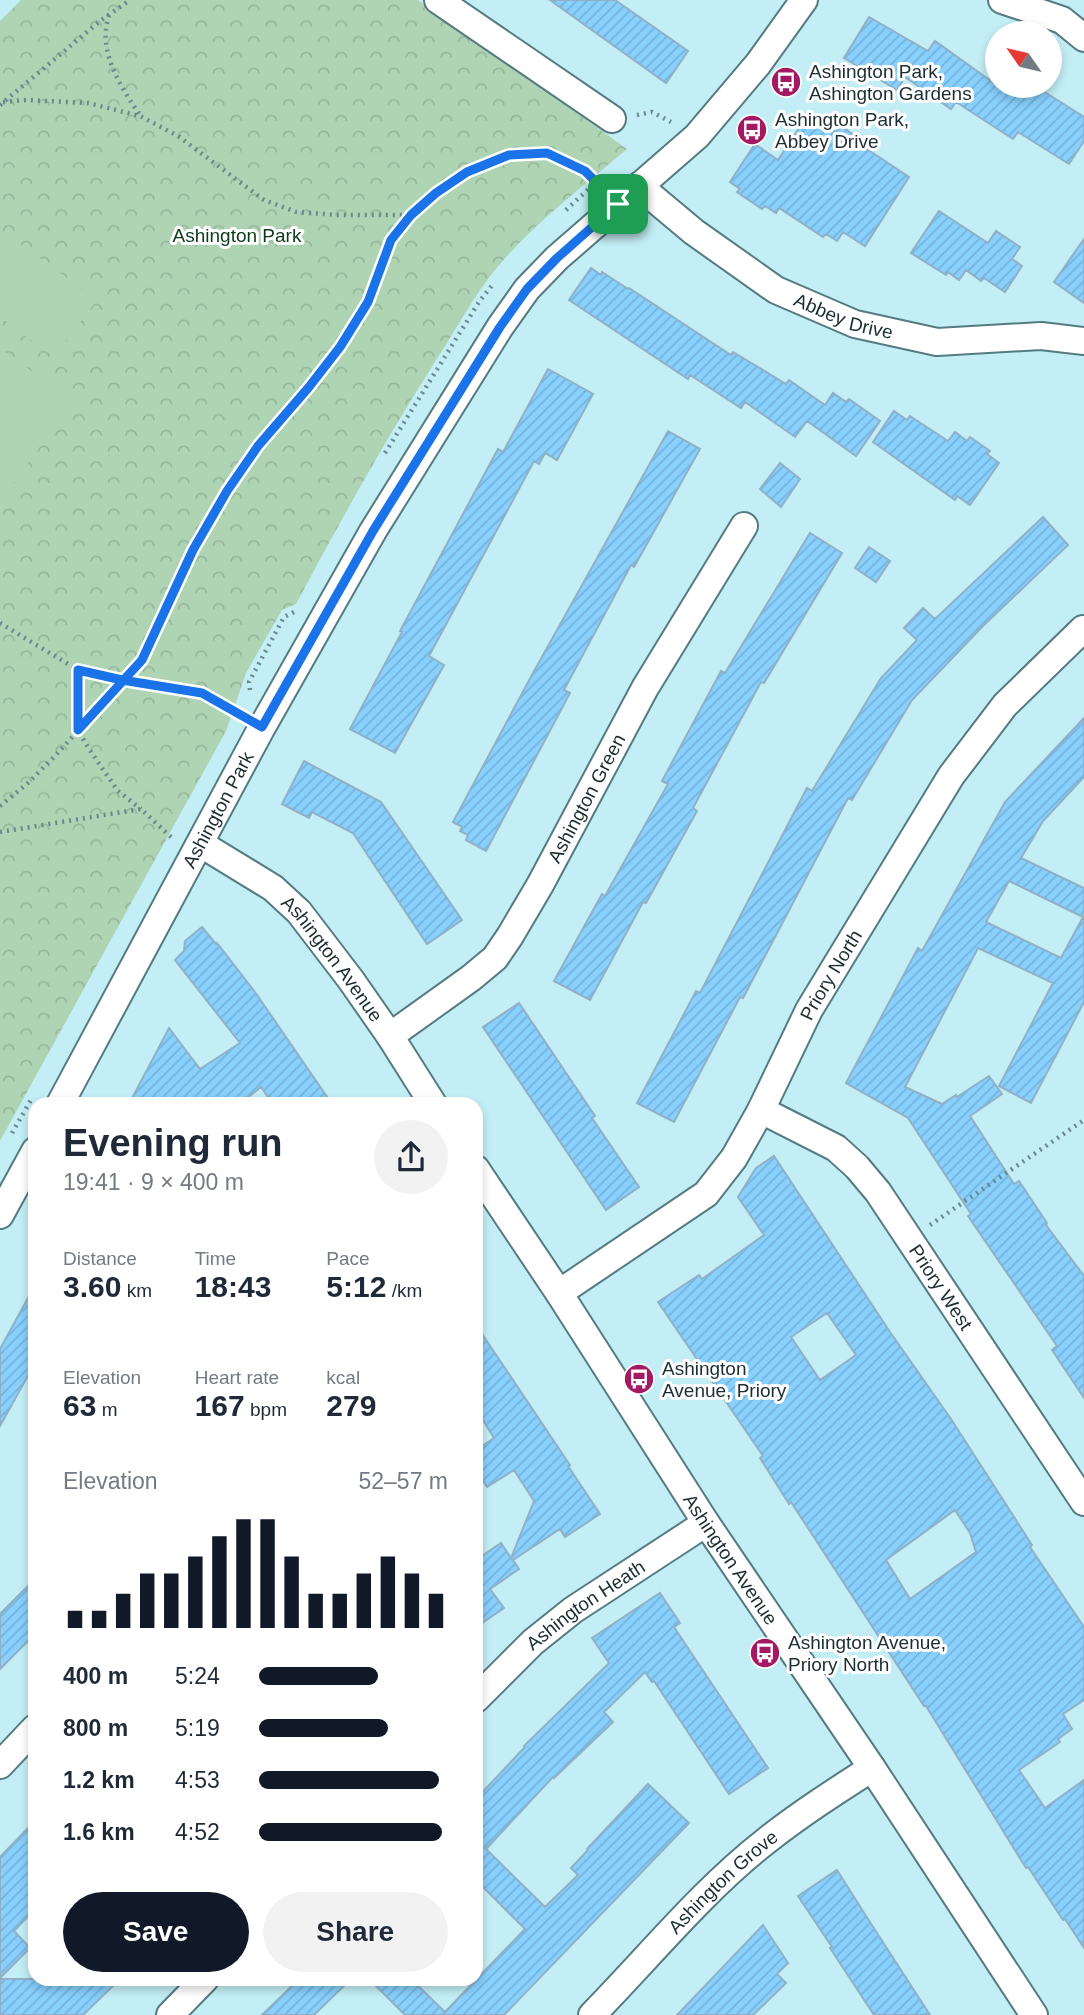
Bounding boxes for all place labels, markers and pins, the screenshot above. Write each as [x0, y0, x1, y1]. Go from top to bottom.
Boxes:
place label: Ashington Park, Ashington Gardens [809, 61, 972, 104]
bus stop icon: Ashington Park, Ashington Gardens [769, 65, 803, 99]
place label: Ashington Park, Abbey Drive [775, 109, 909, 152]
bus stop icon: Ashington Park, Abbey Drive [735, 113, 769, 147]
pin [588, 174, 648, 234]
place label: Ashington Avenue, Priory [662, 1358, 787, 1401]
bus stop icon: Ashington Avenue, Priory [622, 1362, 656, 1396]
place label: Ashington Avenue, Priory North [788, 1632, 946, 1675]
bus stop icon: Ashington Avenue, Priory North [748, 1636, 782, 1670]

